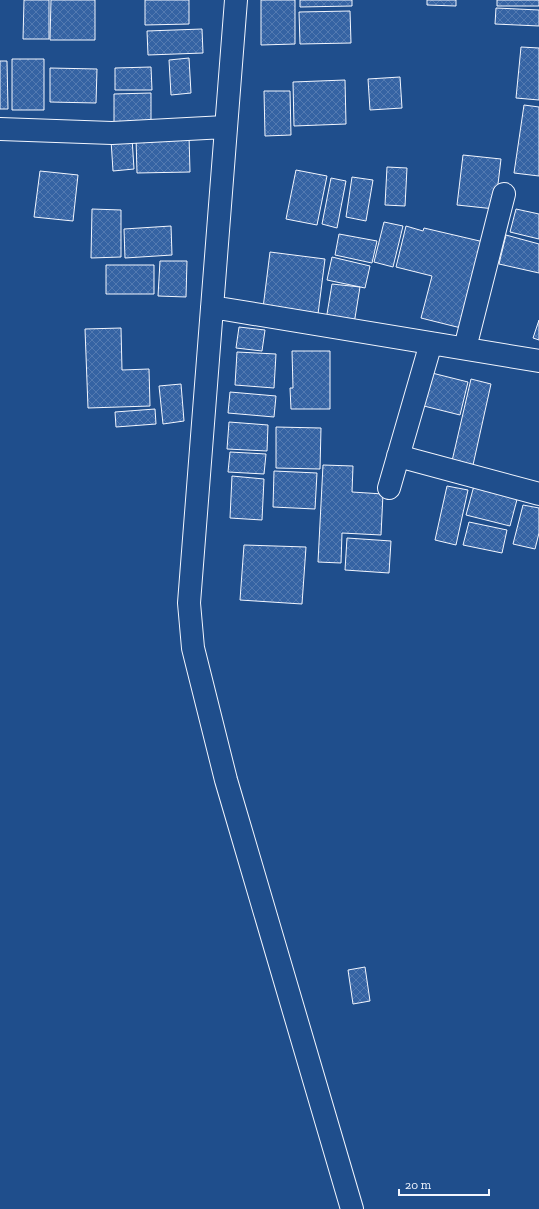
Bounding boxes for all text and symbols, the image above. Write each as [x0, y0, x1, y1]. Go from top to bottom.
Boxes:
scale bar [399, 1171, 489, 1197]
text: 20 m [405, 1178, 432, 1192]

